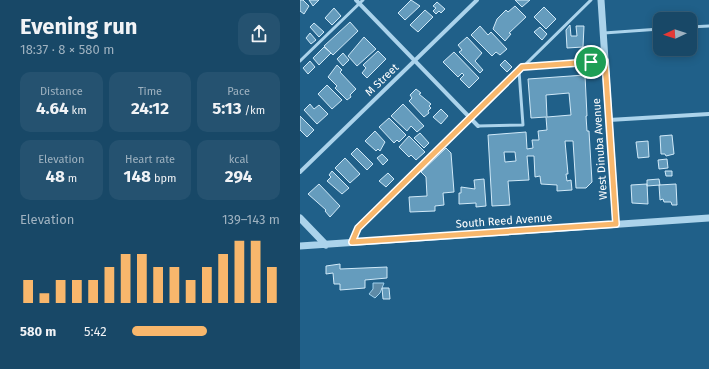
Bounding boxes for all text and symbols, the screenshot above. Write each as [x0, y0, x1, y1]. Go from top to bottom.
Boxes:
north arrow [653, 12, 697, 56]
map controls [653, 12, 697, 56]
text: Evening run [20, 13, 137, 40]
button: share [238, 13, 280, 55]
text: 18:37 · 8 × 580 m [20, 42, 114, 57]
pin [574, 45, 608, 79]
icon: arrive [580, 51, 602, 73]
street label: M Street [363, 61, 401, 99]
text: Distance [40, 85, 83, 98]
text: Time [138, 85, 162, 98]
text: Pace [227, 85, 250, 98]
text: 4.64 [36, 98, 69, 119]
text: 24:12 [131, 98, 169, 119]
text: 5:13 [212, 98, 241, 119]
street label: West Dinuba Avenue [590, 98, 610, 200]
text: km [69, 104, 87, 117]
text: /km [241, 104, 265, 117]
text: Elevation [38, 153, 84, 166]
text: Heart rate [125, 153, 175, 166]
text: kcal [229, 153, 249, 166]
text: 48 [45, 166, 65, 187]
text: 148 [124, 166, 151, 187]
text: 294 [225, 166, 252, 187]
text: m [65, 172, 77, 185]
text: bpm [151, 172, 176, 185]
street label: South Reed Avenue [455, 211, 553, 231]
text: Elevation [20, 212, 74, 227]
text: 139–143 m [222, 212, 280, 227]
text: 580 m [20, 324, 56, 339]
text: 5:42 [84, 324, 107, 339]

